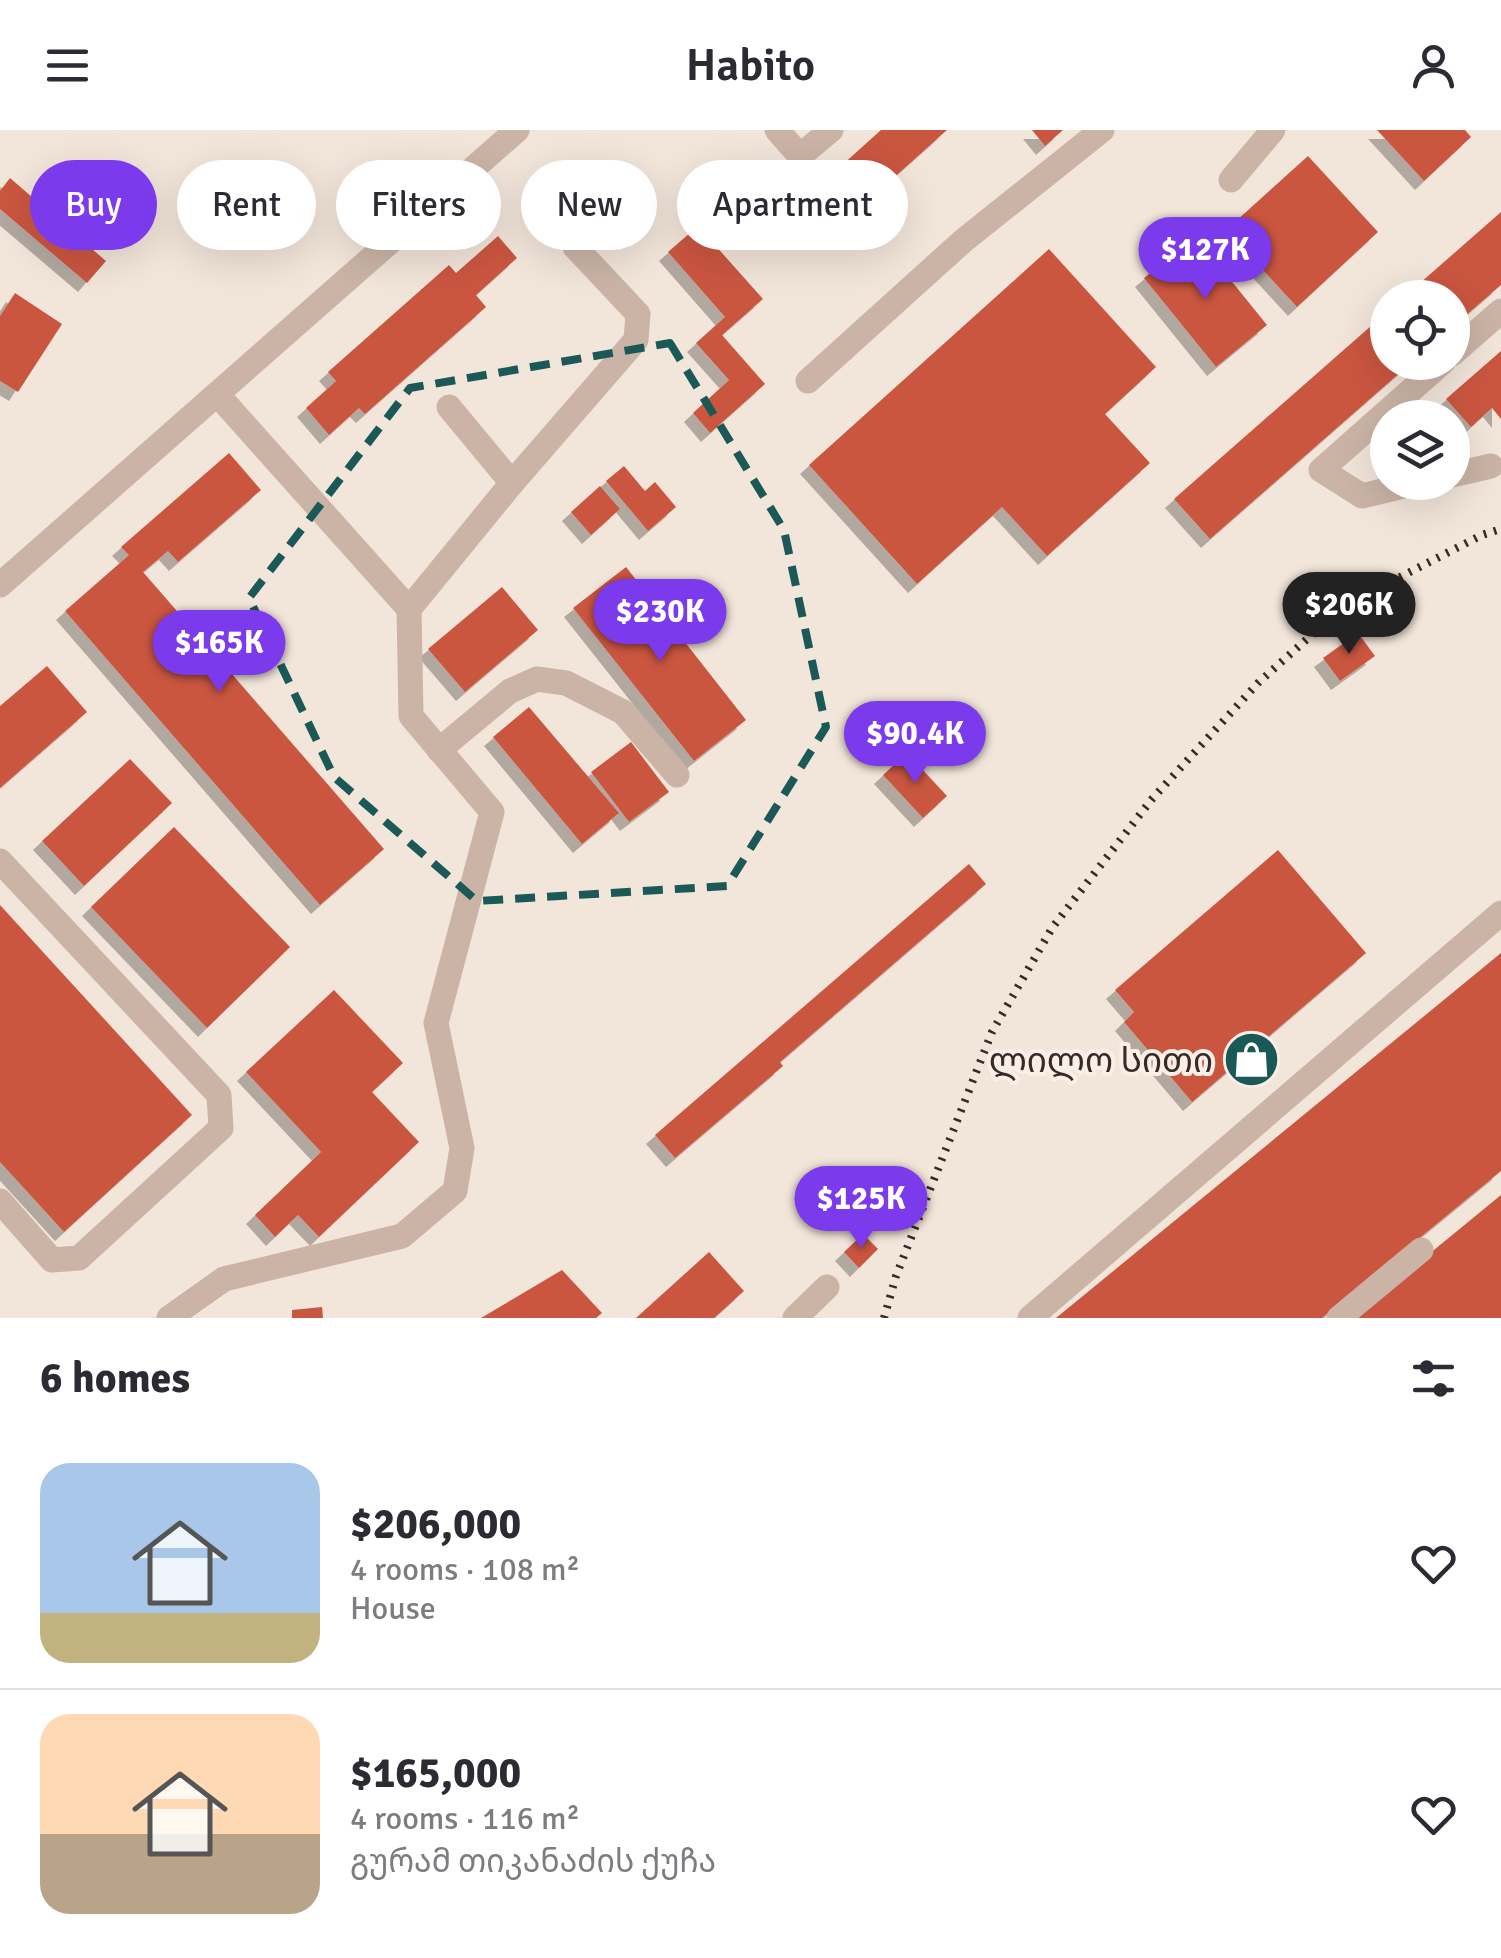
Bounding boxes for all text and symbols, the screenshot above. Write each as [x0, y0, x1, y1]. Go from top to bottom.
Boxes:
icon: menu [40, 38, 95, 93]
text: Habito [686, 38, 815, 93]
icon: person [1406, 38, 1461, 93]
chip: Buy [30, 160, 157, 250]
chip: Rent [177, 160, 316, 250]
chip: Filters [336, 160, 501, 250]
chip: New [521, 160, 657, 250]
chip: Apartment [677, 160, 908, 250]
pin: $127K [1135, 217, 1275, 302]
text: $127K [1161, 230, 1249, 269]
map controls [1370, 280, 1470, 500]
button: locate [1370, 280, 1470, 380]
button: layers [1370, 400, 1470, 500]
pin: $206K [1279, 572, 1419, 657]
pin: $230K [590, 579, 730, 664]
text: $206K [1305, 585, 1393, 624]
text: $230K [616, 592, 704, 631]
pin: $165K [149, 610, 289, 695]
text: $165K [175, 623, 263, 662]
pin: $90.4K [834, 701, 996, 786]
text: $90.4K [866, 714, 964, 753]
shop icon: ლილო სითი [1222, 1030, 1282, 1090]
place label: ლილო სითი [989, 1039, 1213, 1082]
pin: $125K [791, 1166, 931, 1251]
text: $125K [817, 1179, 905, 1218]
icon: filters [1406, 1351, 1461, 1406]
text: 6 homes [40, 1353, 190, 1404]
text: $206,000 [350, 1499, 521, 1550]
icon: home [120, 1503, 240, 1623]
icon: heart [1406, 1536, 1461, 1591]
text: 4 rooms · 108 m² [350, 1550, 580, 1589]
text: House [350, 1589, 436, 1628]
text: $165,000 [350, 1748, 521, 1799]
icon: home [120, 1754, 240, 1874]
icon: heart [1406, 1787, 1461, 1842]
text: 4 rooms · 116 m² [350, 1799, 580, 1838]
text: გურამ თიკანაძის ქუჩა [350, 1842, 716, 1881]

